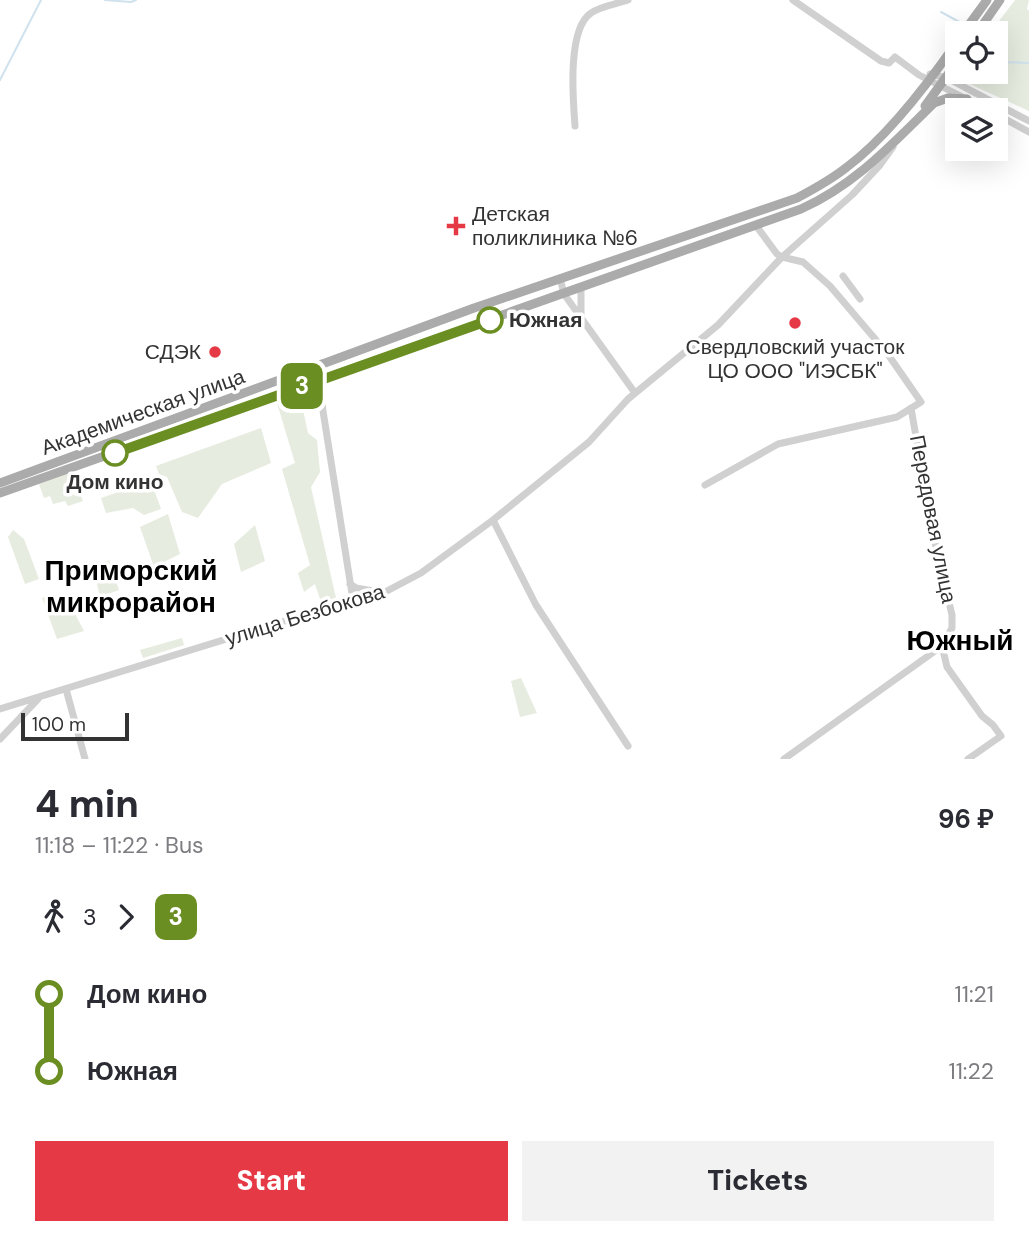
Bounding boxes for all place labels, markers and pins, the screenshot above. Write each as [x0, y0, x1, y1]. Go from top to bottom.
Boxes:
place label: Детская поликлиника №6 [472, 200, 638, 252]
marker: Детская поликлиника №6 [446, 216, 466, 236]
place label: Южная [509, 306, 582, 334]
marker: Южная [477, 307, 503, 333]
marker: Свердловский участок ЦО ООО "ИЭСБК" [787, 315, 803, 331]
place label: Свердловский участок ЦО ООО "ИЭСБК" [686, 333, 905, 385]
place label: СДЭК [145, 338, 202, 366]
marker: СДЭК [207, 344, 223, 360]
marker: Дом кино [102, 440, 128, 466]
place label: Дом кино [66, 468, 164, 496]

